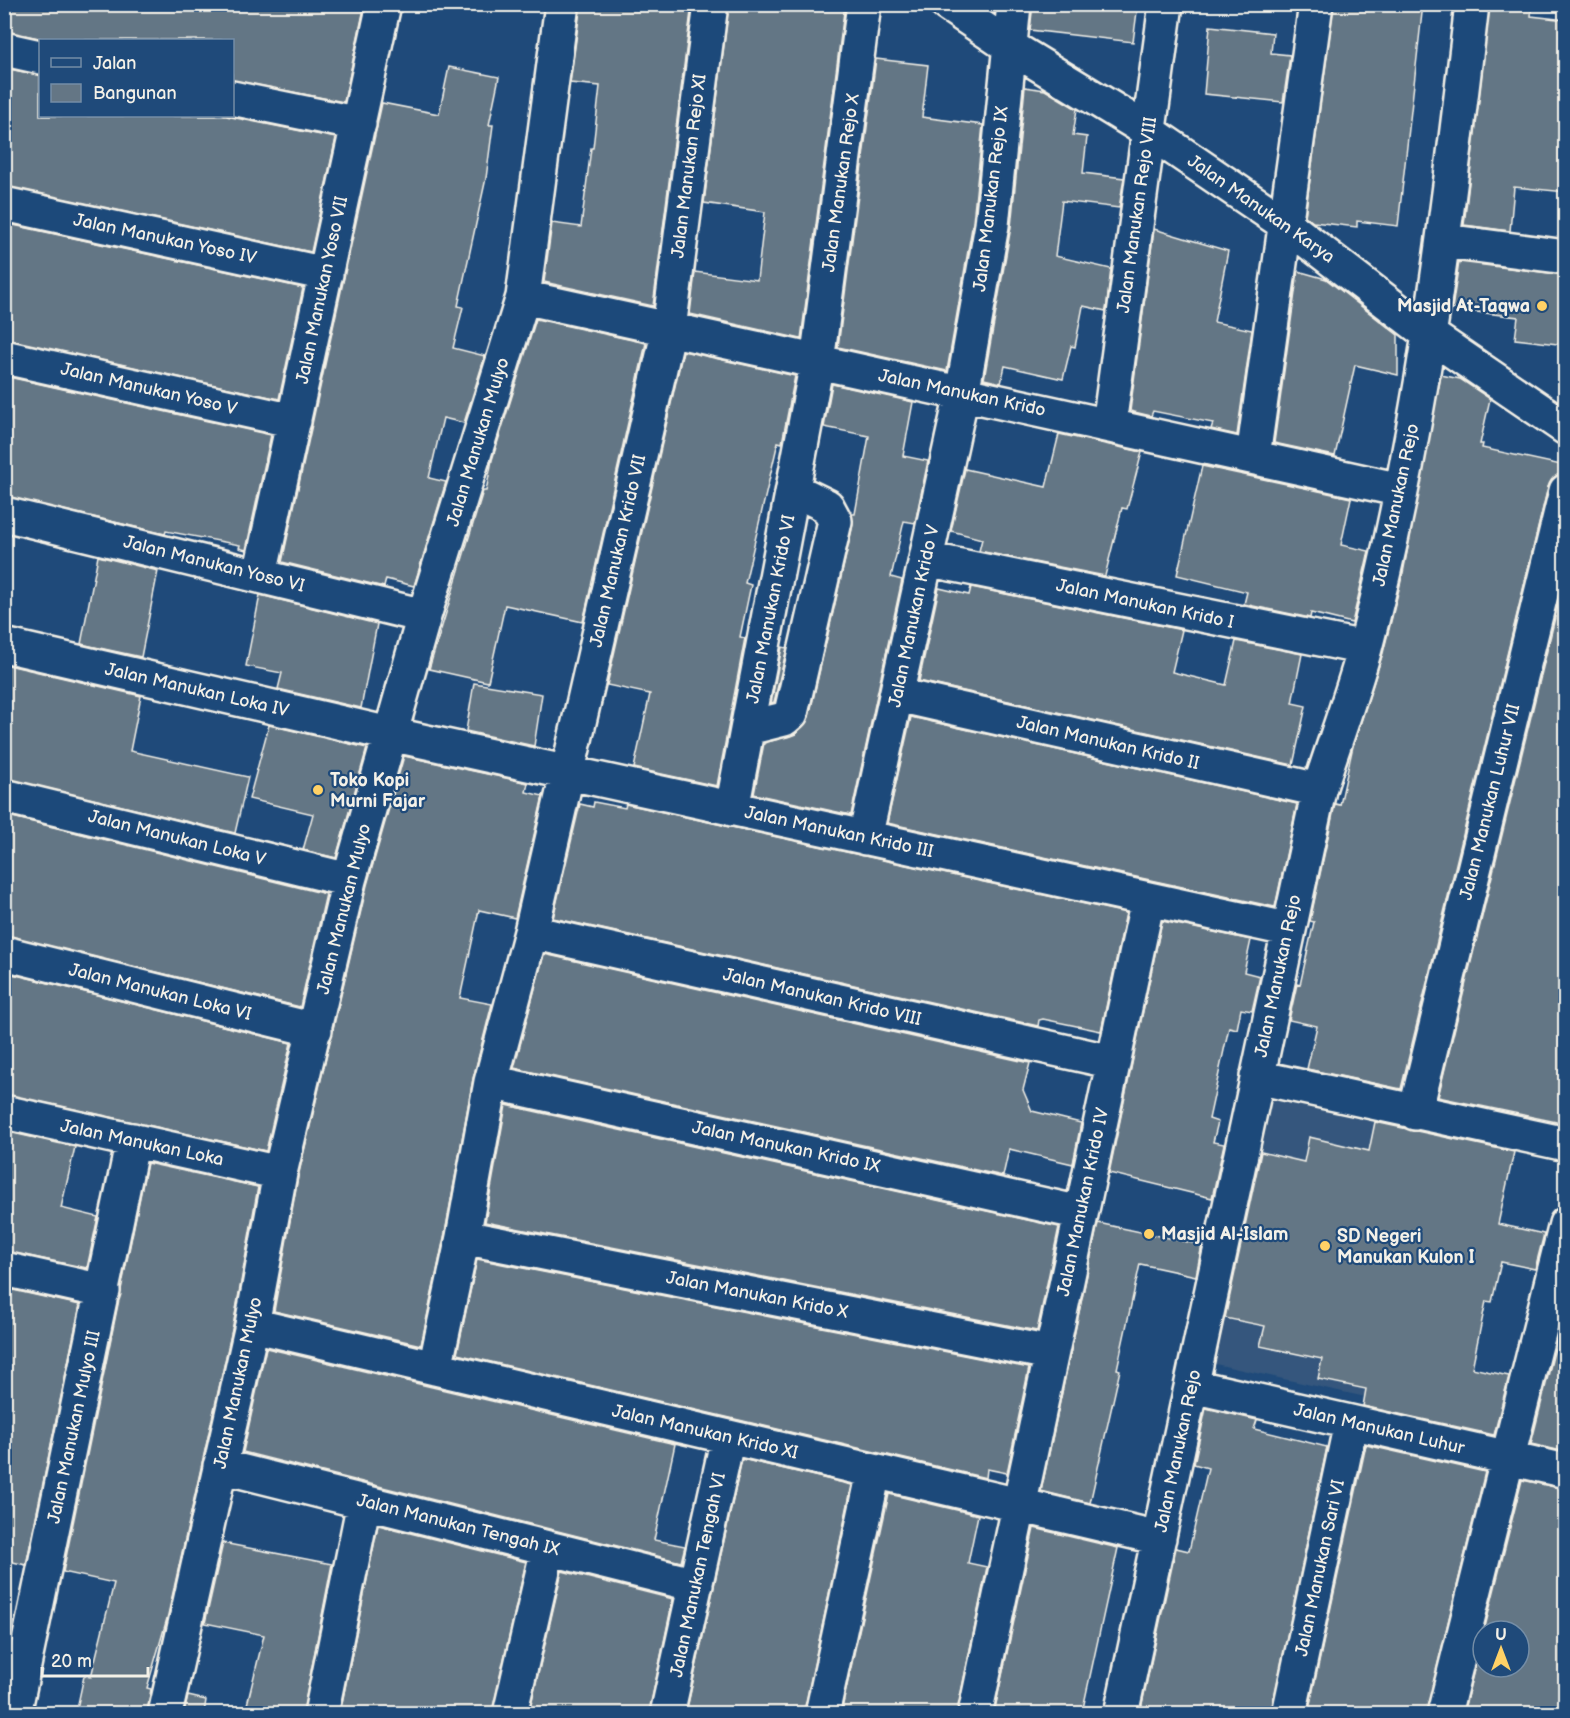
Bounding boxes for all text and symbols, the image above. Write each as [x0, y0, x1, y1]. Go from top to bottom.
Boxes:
legend [39, 39, 234, 117]
text: Jalan [93, 53, 136, 74]
street label: Jalan Manukan Rejo XI [667, 73, 711, 259]
text: Bangunan [93, 83, 177, 104]
street label: Jalan Manukan Rejo X [818, 92, 864, 273]
street label: Jalan Manukan Rejo IX [969, 104, 1013, 293]
street label: Jalan Manukan Rejo VIII [1113, 116, 1161, 314]
street label: Jalan Manukan Karya [1183, 150, 1339, 268]
street label: Jalan Manukan Yoso VII [292, 194, 352, 386]
street label: Jalan Manukan Yoso IV [72, 209, 258, 269]
place label: Masjid At-Taqwa [1397, 296, 1530, 317]
marker: Masjid At-Taqwa [1535, 299, 1549, 313]
street label: Jalan Manukan Mulyo [442, 355, 514, 529]
street label: Jalan Manukan Yoso V [59, 358, 239, 420]
street label: Jalan Manukan Krido [876, 365, 1048, 421]
street label: Jalan Manukan Rejo [1368, 422, 1424, 588]
street label: Jalan Manukan Krido VII [586, 453, 650, 649]
street label: Jalan Manukan Krido VI [742, 513, 800, 705]
street label: Jalan Manukan Krido V [884, 523, 944, 709]
street label: Jalan Manukan Yoso VI [121, 531, 307, 597]
street label: Jalan Manukan Krido I [1054, 575, 1236, 633]
street label: Jalan Manukan Loka IV [103, 659, 291, 721]
street label: Jalan Manukan Luhur VII [1455, 702, 1525, 902]
street label: Jalan Manukan Krido II [1015, 712, 1201, 774]
place label: Toko Kopi Murni Fajar [330, 770, 426, 812]
marker: Toko Kopi Murni Fajar [311, 783, 325, 797]
street label: Jalan Manukan Krido III [743, 802, 935, 862]
street label: Jalan Manukan Loka V [86, 806, 268, 870]
street label: Jalan Manukan Mulyo [313, 821, 375, 997]
street label: Jalan Manukan Rejo [1250, 893, 1306, 1059]
street label: Jalan Manukan Loka VI [66, 959, 254, 1025]
street label: Jalan Manukan Krido VIII [721, 964, 923, 1030]
street label: Jalan Manukan Krido IV [1053, 1106, 1113, 1298]
street label: Jalan Manukan Loka [58, 1115, 226, 1171]
street label: Jalan Manukan Krido IX [690, 1117, 883, 1177]
place label: Masjid Al-Islam [1161, 1224, 1288, 1245]
place label: SD Negeri Manukan Kulon I [1337, 1226, 1475, 1268]
marker: Masjid Al-Islam [1142, 1227, 1156, 1241]
marker: SD Negeri Manukan Kulon I [1318, 1239, 1332, 1253]
street label: Jalan Manukan Krido X [664, 1267, 850, 1323]
street label: Jalan Manukan Mulyo [210, 1295, 266, 1471]
street label: Jalan Manukan Mulyo III [43, 1329, 105, 1525]
street label: Jalan Manukan Rejo [1150, 1368, 1206, 1534]
street label: Jalan Manukan Luhur [1292, 1399, 1467, 1459]
street label: Jalan Manukan Krido XI [610, 1400, 800, 1464]
street label: Jalan Manukan Tengah VI [666, 1471, 730, 1679]
street label: Jalan Manukan Sari VI [1291, 1478, 1349, 1658]
street label: Jalan Manukan Tengah IX [354, 1490, 562, 1561]
north arrow [1471, 1619, 1531, 1679]
text: U [1495, 1626, 1507, 1645]
scale bar [42, 1640, 148, 1678]
text: 20 m [51, 1651, 92, 1672]

